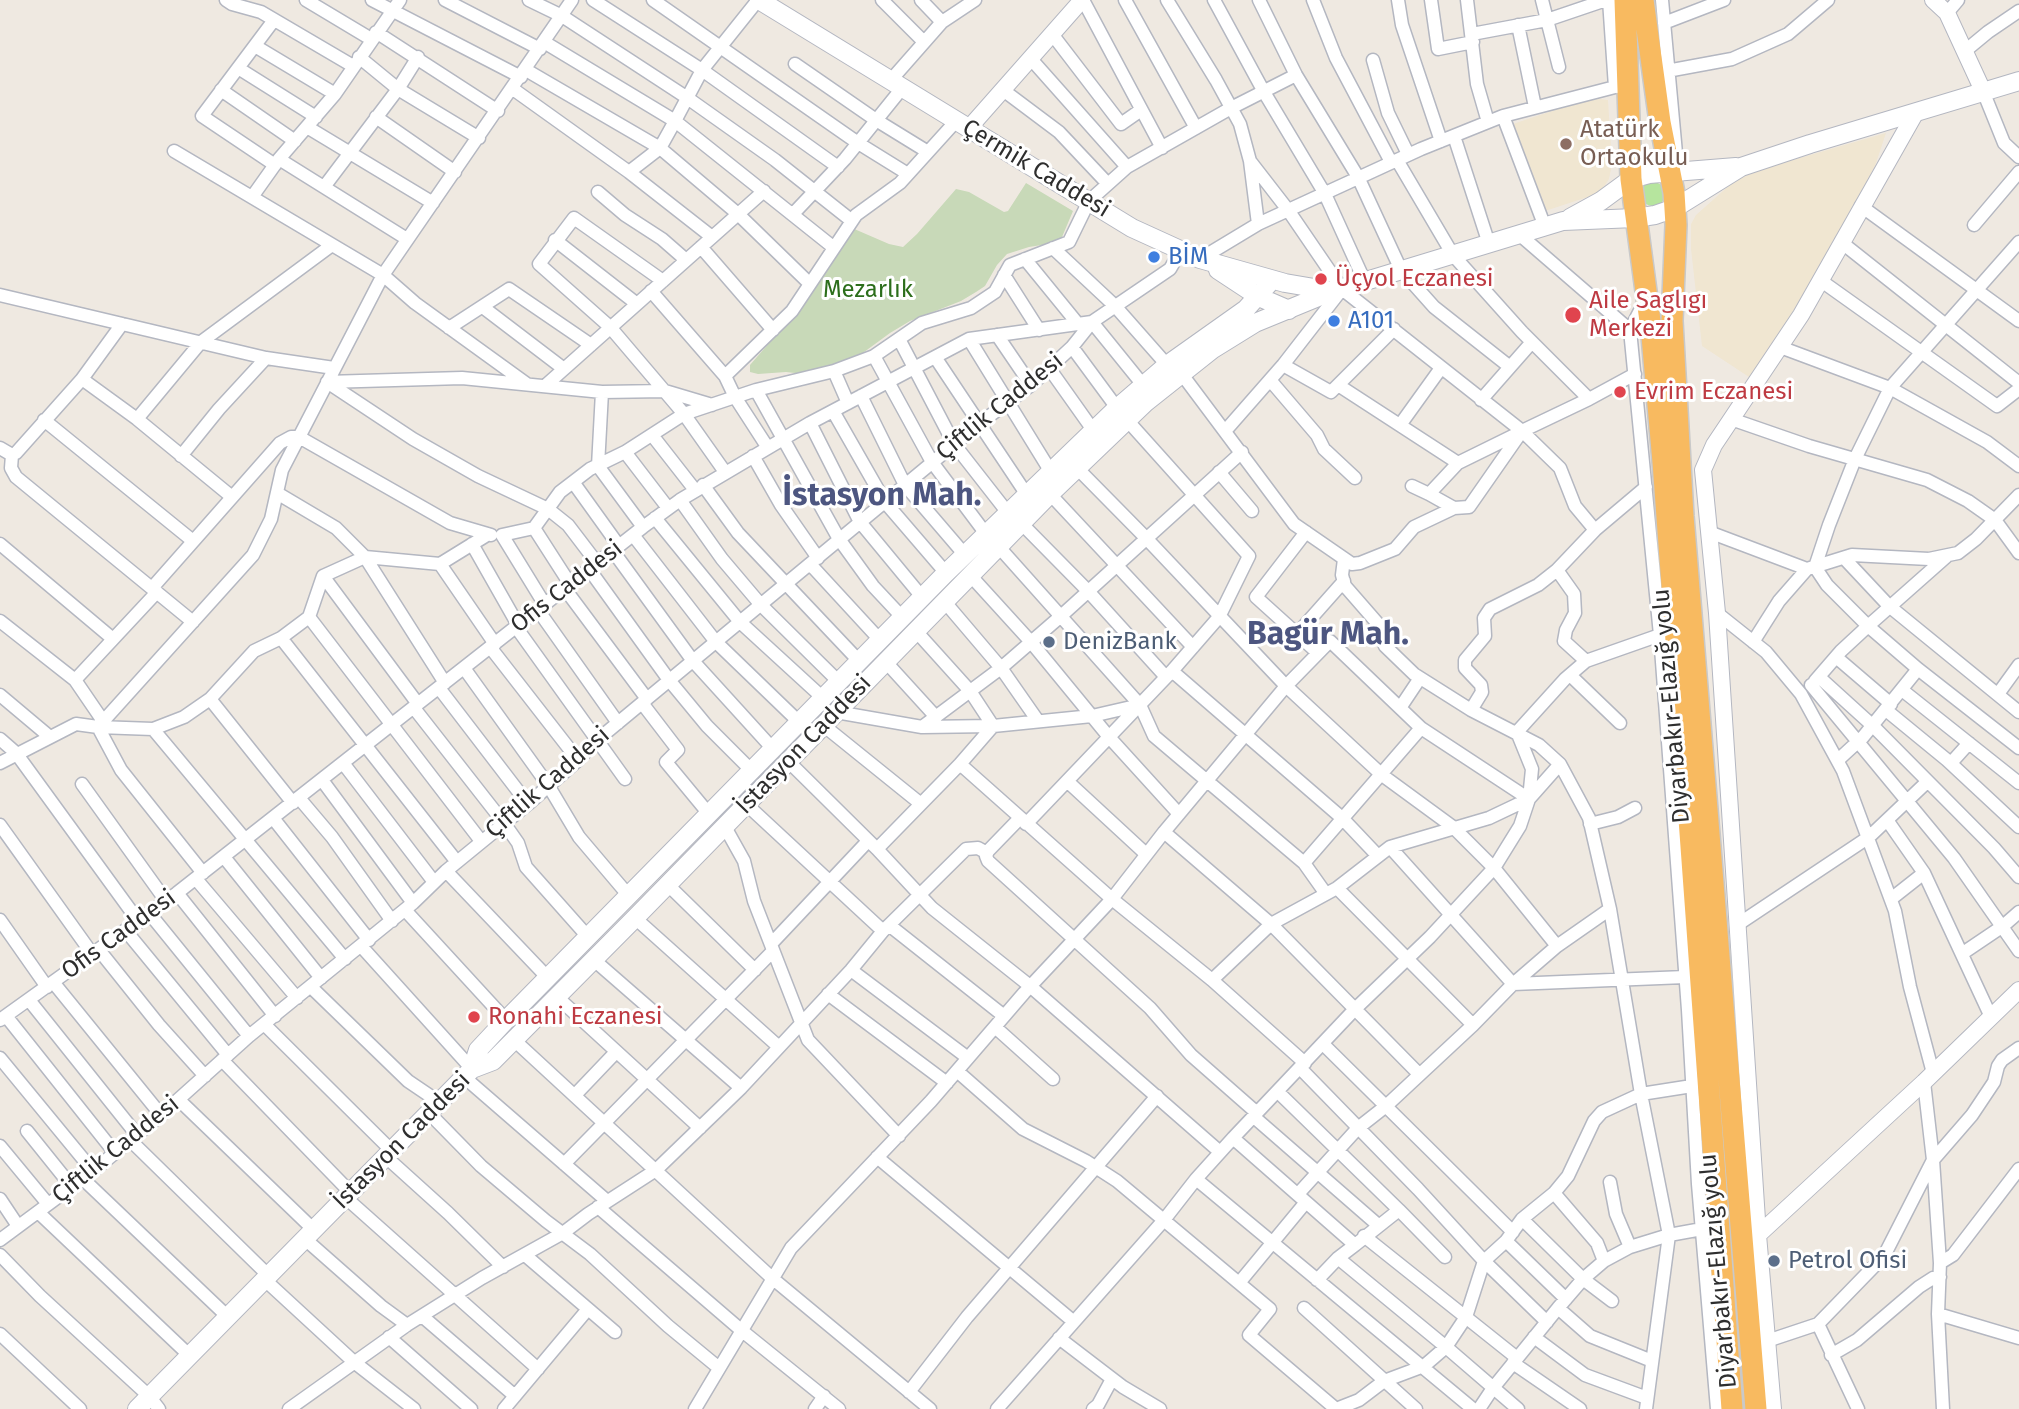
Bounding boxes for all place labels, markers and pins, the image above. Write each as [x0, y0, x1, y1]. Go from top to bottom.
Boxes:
place label: Atatürk Ortaokulu [1580, 116, 1689, 172]
marker: Atatürk Ortaokulu [1558, 136, 1574, 152]
place label: BİM [1168, 243, 1208, 271]
marker: BİM [1146, 249, 1162, 265]
place label: Üçyol Eczanesi [1335, 265, 1494, 293]
marker: Üçyol Eczanesi [1313, 271, 1329, 287]
place label: Aile Saglıgı Merkezi [1589, 287, 1707, 343]
marker: Aile Saglıgı Merkezi [1563, 305, 1583, 325]
place label: A101 [1348, 307, 1394, 335]
marker: A101 [1326, 313, 1342, 329]
place label: Evrim Eczanesi [1634, 378, 1793, 406]
marker: Evrim Eczanesi [1612, 384, 1628, 400]
place label: DenizBank [1063, 628, 1177, 656]
marker: DenizBank [1041, 634, 1057, 650]
place label: Ronahi Eczanesi [488, 1003, 663, 1031]
marker: Ronahi Eczanesi [466, 1009, 482, 1025]
place label: Petrol Ofisi [1788, 1247, 1907, 1275]
marker: Petrol Ofisi [1766, 1253, 1782, 1269]

